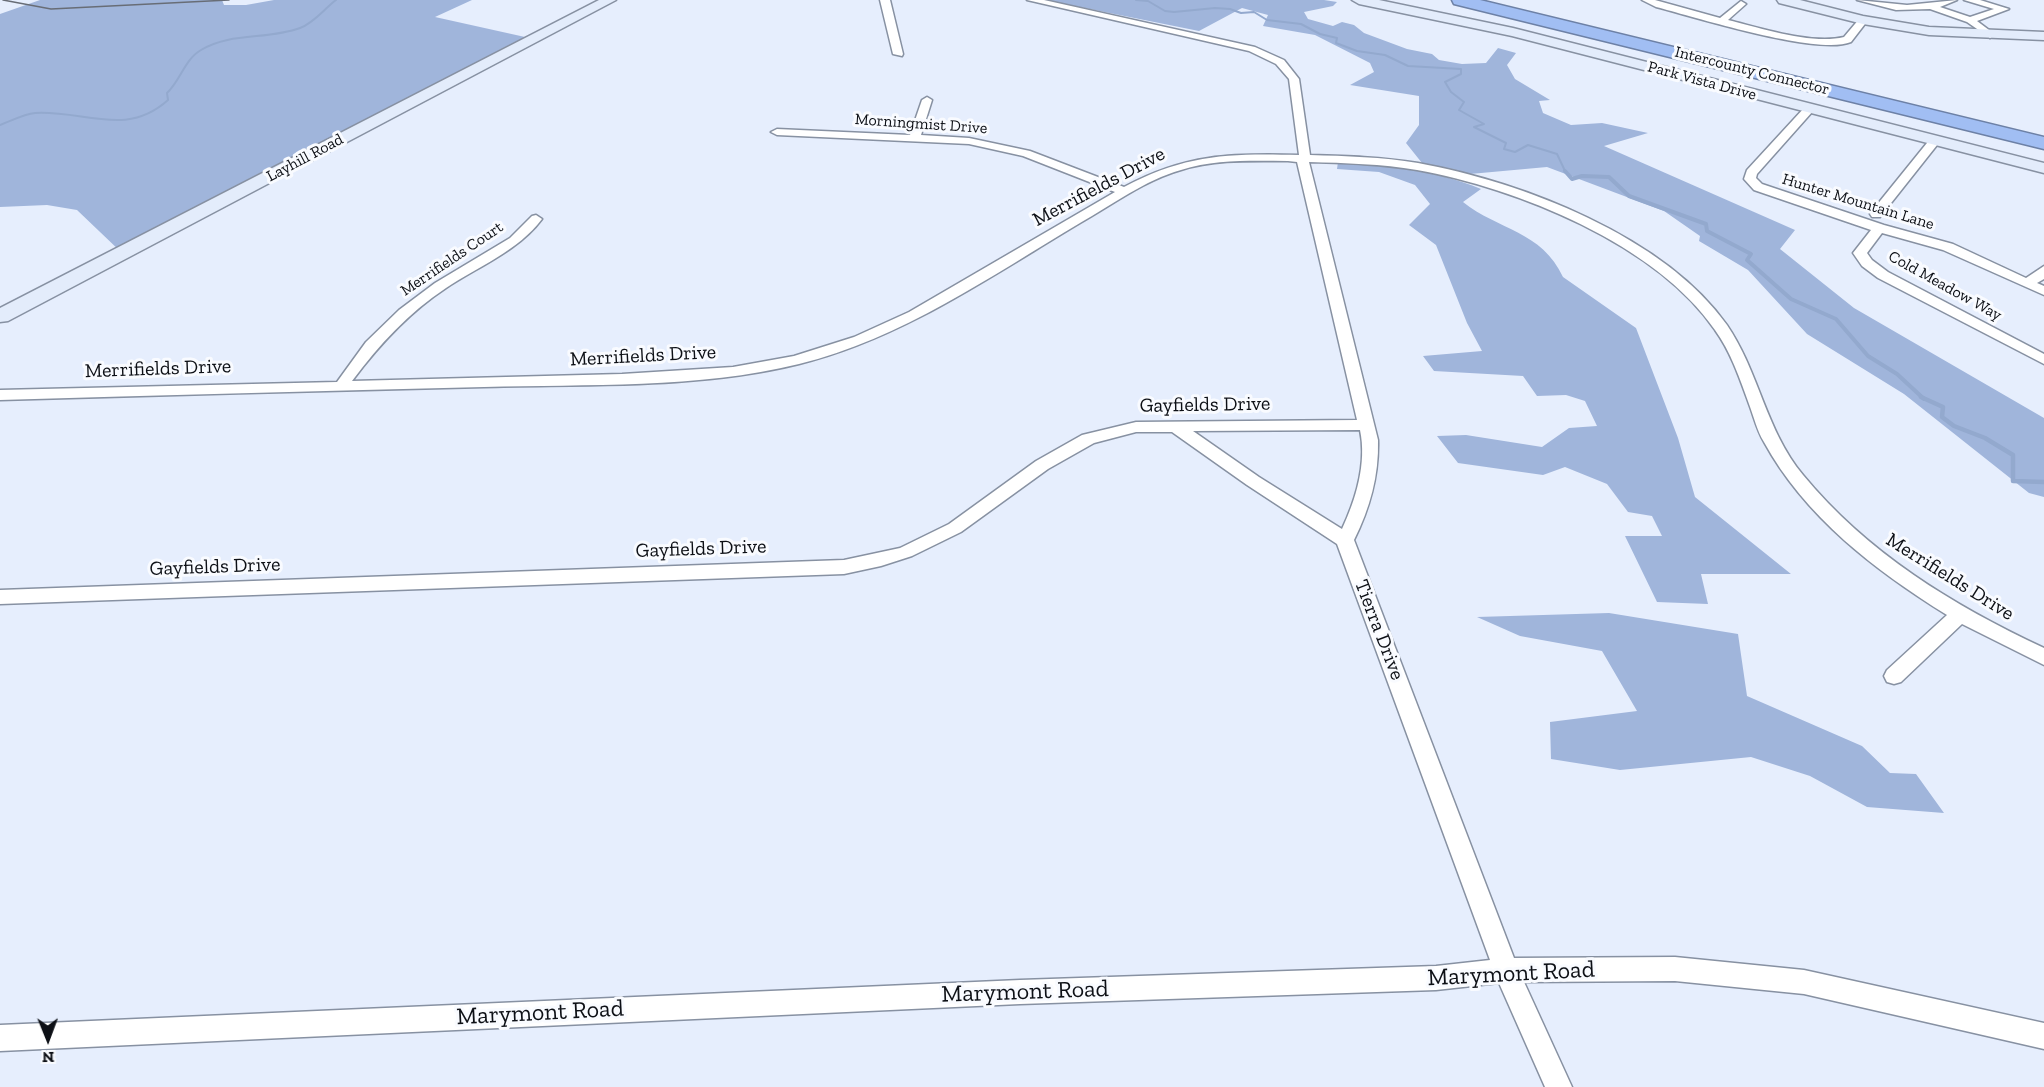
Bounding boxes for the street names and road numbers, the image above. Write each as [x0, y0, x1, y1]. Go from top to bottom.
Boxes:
street label: Intercounty Connector [1673, 42, 1831, 100]
street label: Park Vista Drive [1645, 57, 1759, 105]
street label: Morningmist Drive [854, 110, 988, 138]
street label: Layhill Road [263, 130, 347, 186]
street label: Merrifields Drive [1029, 142, 1169, 232]
street label: Hunter Mountain Lane [1780, 170, 1936, 234]
street label: Merrifields Court [397, 218, 507, 300]
street label: Cold Meadow Way [1885, 247, 2005, 325]
street label: Merrifields Drive [569, 340, 717, 372]
street label: Merrifields Drive [84, 354, 232, 384]
street label: Gayfields Drive [1139, 392, 1271, 418]
street label: Merrifields Drive [1882, 528, 2018, 626]
street label: Gayfields Drive [635, 535, 767, 563]
street label: Gayfields Drive [149, 553, 281, 581]
street label: Tierra Drive [1349, 576, 1409, 684]
street label: Marymont Road [1427, 955, 1595, 993]
street label: Marymont Road [941, 975, 1109, 1009]
street label: Marymont Road [456, 994, 624, 1032]

